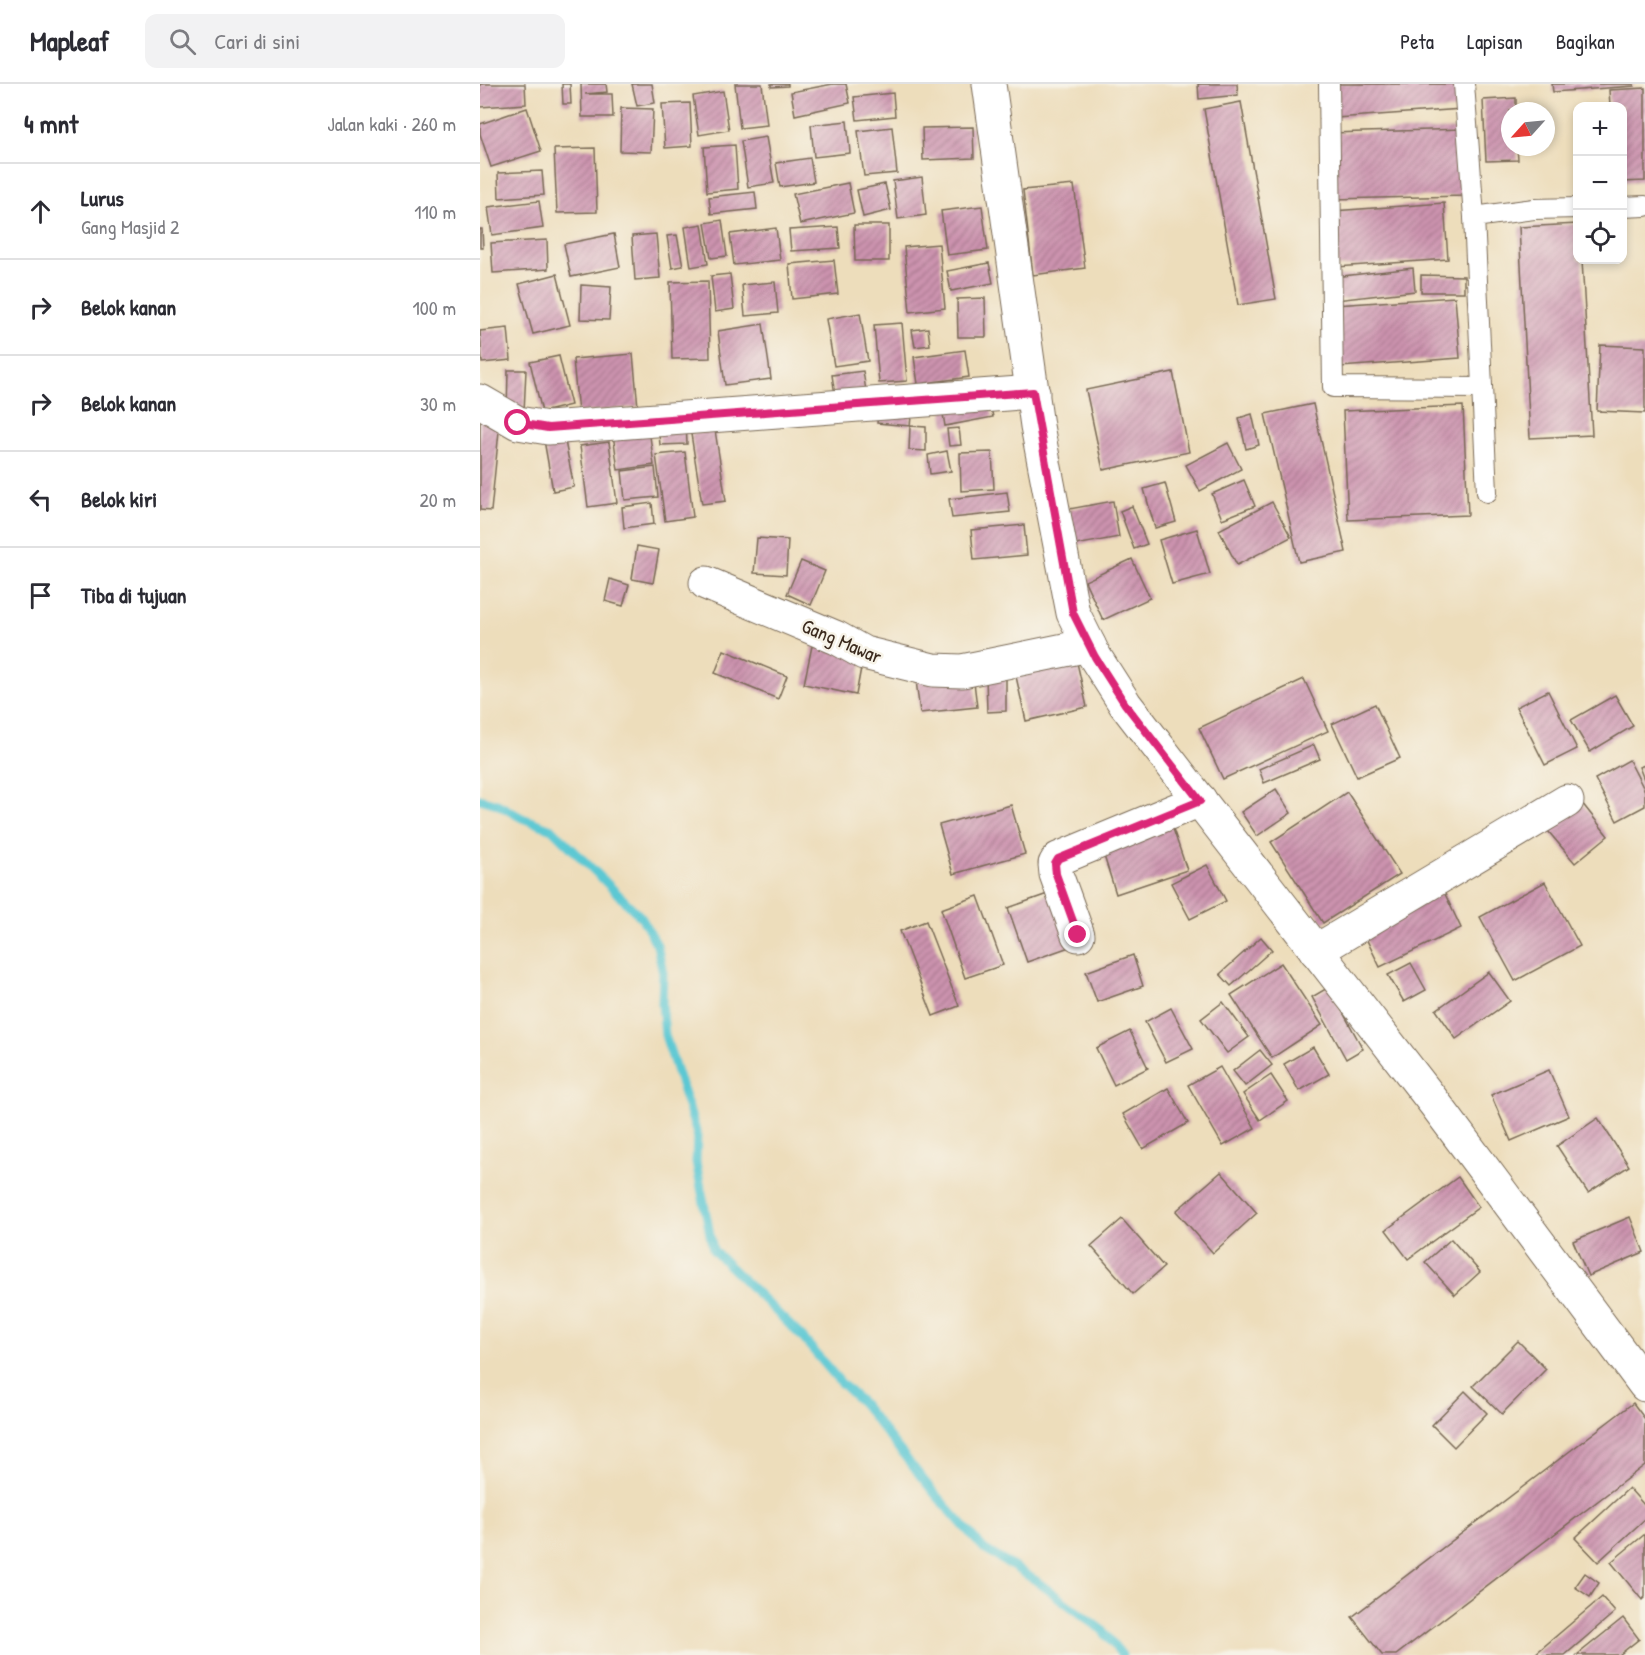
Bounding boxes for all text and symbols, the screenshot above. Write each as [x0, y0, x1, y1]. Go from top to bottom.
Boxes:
search box [145, 14, 565, 68]
text: Mapleaf [30, 22, 109, 60]
icon: search [166, 25, 199, 58]
text: Cari di sini [214, 26, 300, 56]
text: Peta [1400, 27, 1434, 56]
text: Lapisan [1467, 27, 1523, 56]
text: Bagikan [1556, 27, 1615, 56]
north arrow [1501, 102, 1555, 156]
map controls [1573, 102, 1627, 264]
button: + [1573, 102, 1627, 156]
text: 4 mnt [24, 106, 78, 141]
text: Jalan kaki · 260 m [327, 110, 456, 137]
button: − [1573, 156, 1627, 210]
text: Lurus [81, 183, 124, 213]
icon: ahead [24, 195, 57, 228]
text: 110 m [414, 198, 456, 225]
button: locate [1573, 210, 1627, 264]
text: Gang Masjid 2 [81, 213, 179, 240]
icon: right [24, 291, 57, 324]
text: Belok kanan [81, 292, 176, 322]
text: 100 m [413, 294, 456, 321]
icon: right [24, 387, 57, 420]
text: Belok kanan [81, 388, 176, 418]
text: 30 m [420, 390, 456, 417]
route start [504, 409, 530, 435]
icon: left [24, 483, 57, 516]
text: Belok kiri [81, 484, 157, 514]
text: 20 m [419, 486, 456, 513]
icon: arrive [24, 579, 57, 612]
text: Tiba di tujuan [81, 580, 186, 610]
street label: Gang Mawar [798, 612, 887, 670]
route end [1064, 921, 1090, 947]

